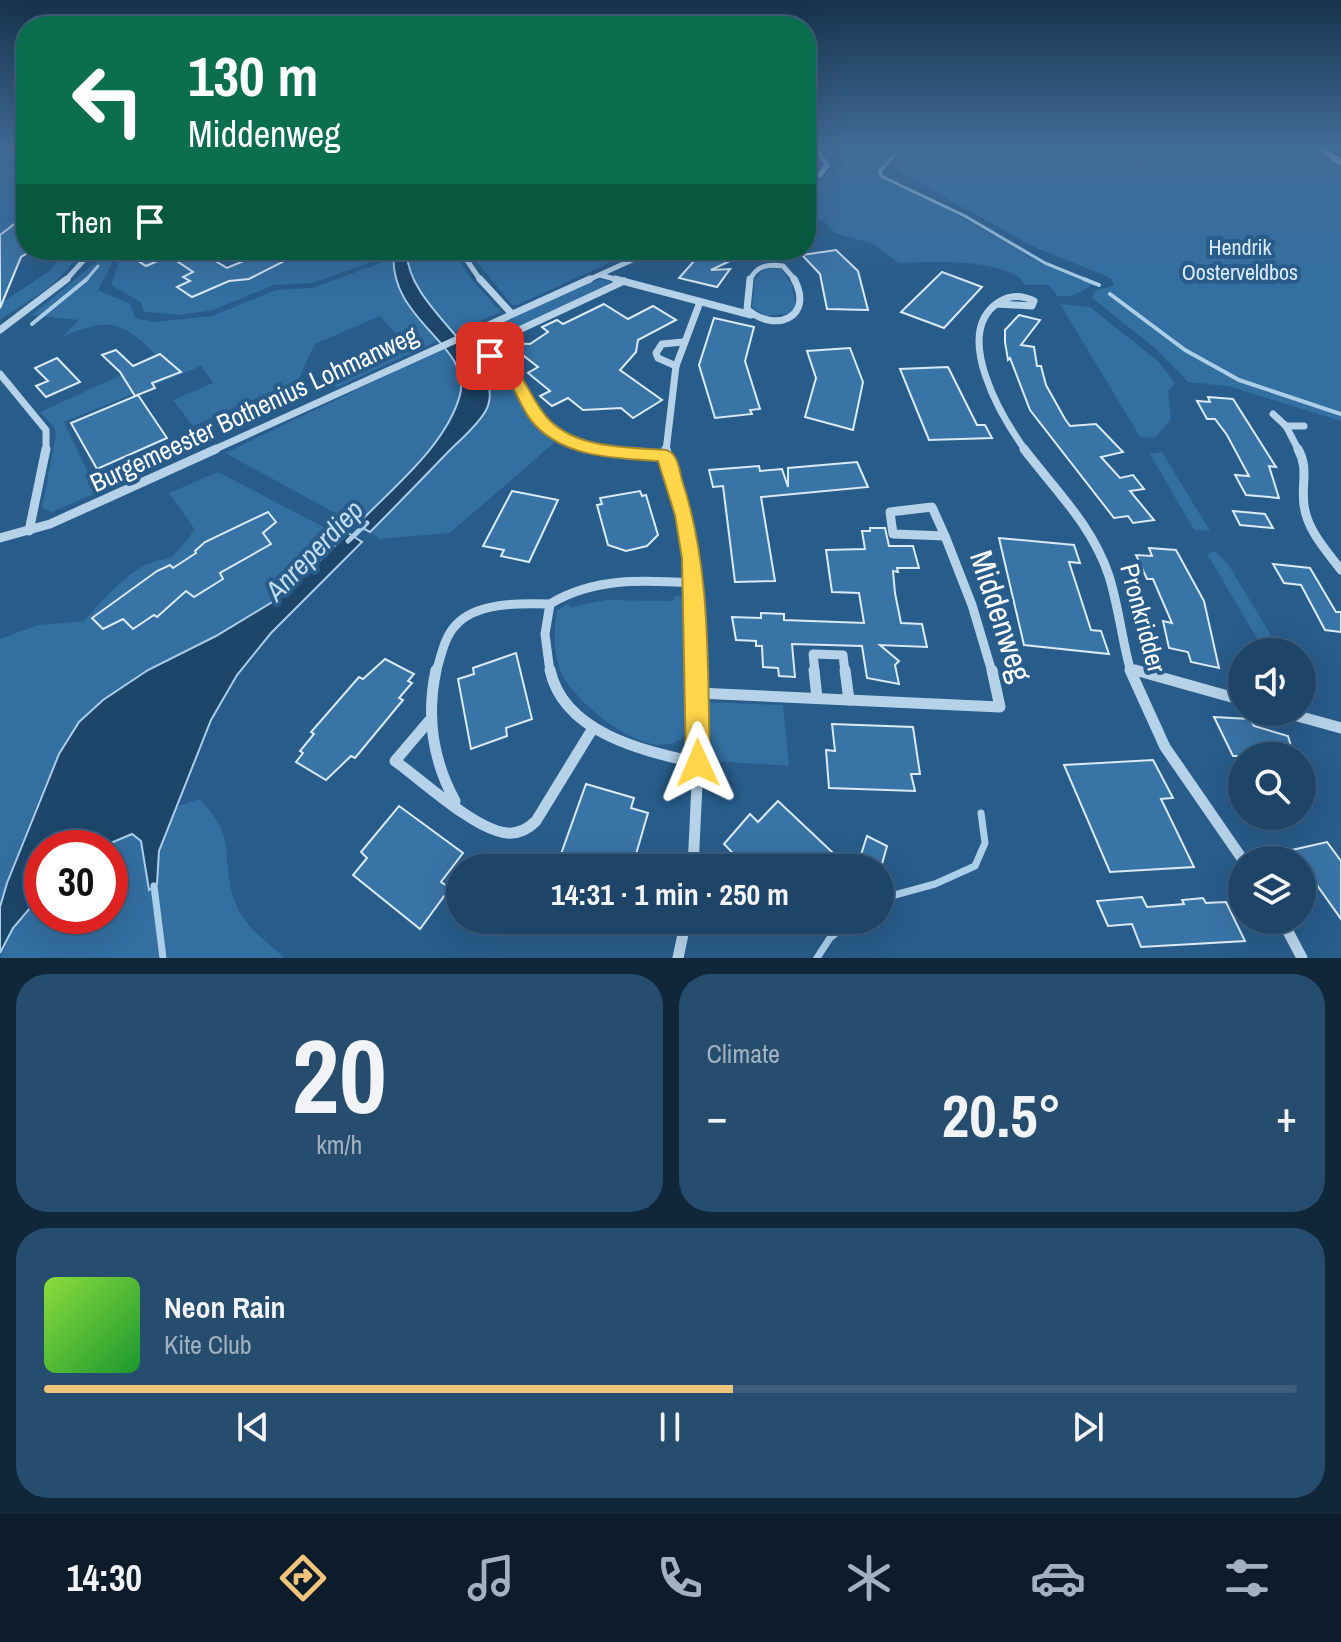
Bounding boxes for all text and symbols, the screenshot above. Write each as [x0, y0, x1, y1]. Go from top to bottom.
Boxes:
text: 130 m [188, 38, 318, 113]
icon: left [56, 48, 160, 152]
text: Middenweg [188, 110, 341, 158]
icon: arrive [128, 200, 172, 244]
text: Then [56, 202, 112, 242]
park label: Hendrik Oosterveldbos [1182, 232, 1298, 287]
street label: Burgemeester Bothenius Lohmanweg [84, 317, 424, 500]
pin [456, 322, 524, 390]
icon: arrive [468, 334, 512, 378]
water label: Anreperdiep [255, 491, 372, 610]
street label: Middenweg [960, 545, 1043, 687]
street label: Pronkridder [1112, 560, 1175, 676]
map controls [1228, 638, 1316, 934]
button: sound [1228, 638, 1316, 726]
position arrow [656, 721, 740, 805]
button: search [1228, 742, 1316, 830]
speed limit sign: 30 [24, 830, 128, 934]
button: layers [1228, 846, 1316, 934]
text: 14:31 · 1 min · 250 m [551, 874, 789, 914]
text: 20 [292, 1005, 387, 1145]
text: Climate [707, 1036, 780, 1071]
text: 20.5° [942, 1075, 1062, 1156]
text: − [707, 1086, 728, 1146]
text: + [1276, 1086, 1297, 1146]
text: km/h [316, 1127, 362, 1162]
text: Neon Rain [164, 1287, 286, 1327]
text: Kite Club [164, 1327, 252, 1362]
icon: previous [231, 1405, 275, 1449]
icon: pause [648, 1405, 692, 1449]
icon: next [1066, 1405, 1110, 1449]
icon: directions [275, 1550, 331, 1606]
icon: music [463, 1550, 519, 1606]
icon: phone [652, 1550, 708, 1606]
icon: climate [841, 1550, 897, 1606]
icon: car [1030, 1550, 1086, 1606]
icon: filters [1219, 1550, 1275, 1606]
text: 14:30 [66, 1554, 142, 1602]

